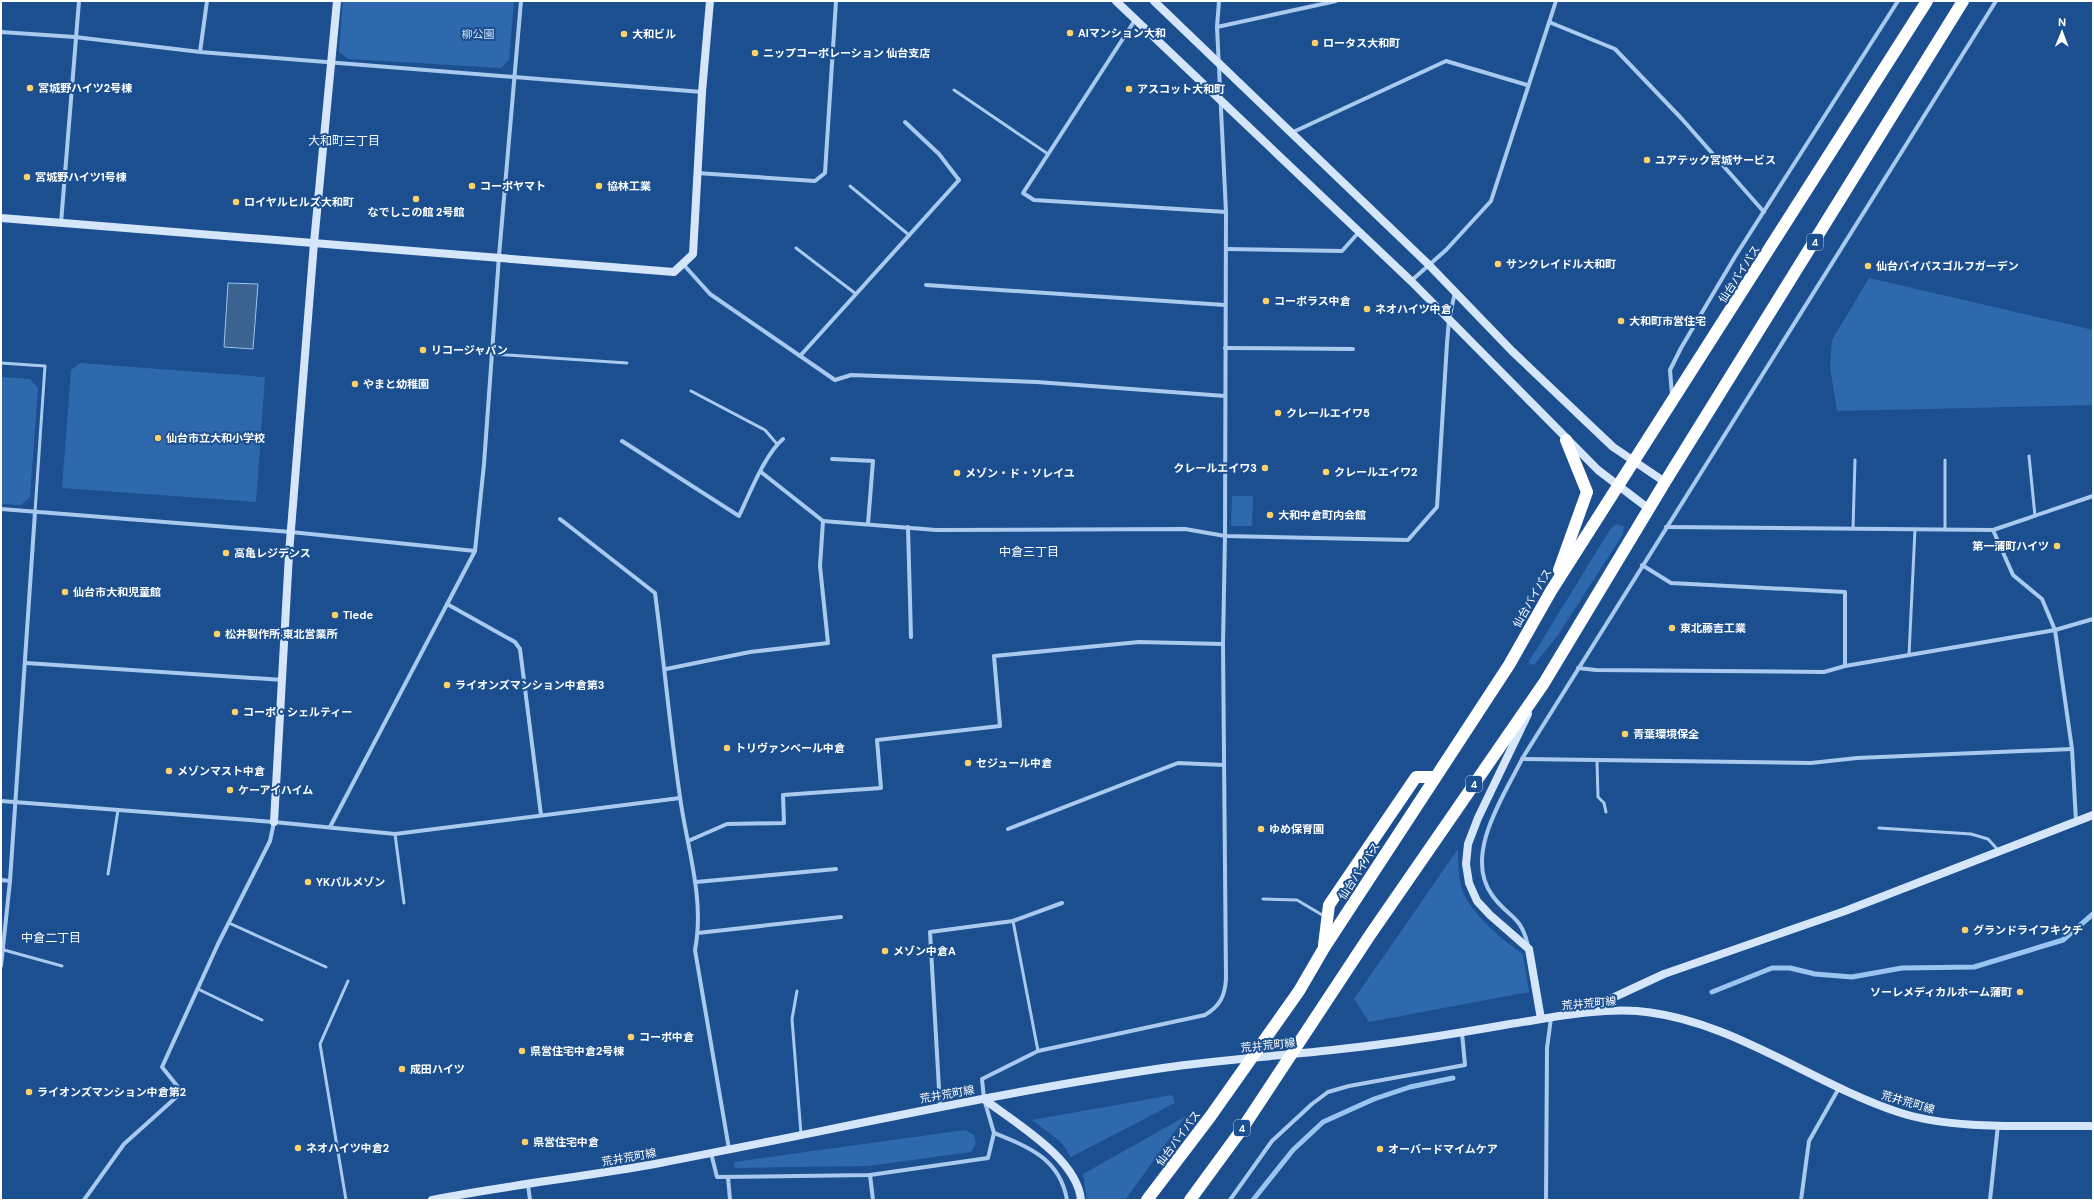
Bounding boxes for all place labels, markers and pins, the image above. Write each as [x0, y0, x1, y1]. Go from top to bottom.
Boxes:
place label: AIマンション大和 [1078, 26, 1166, 40]
place label: 大和ビル [632, 27, 676, 41]
marker: AIマンション大和 [1065, 28, 1075, 38]
marker: 大和ビル [619, 29, 629, 39]
place label: ロータス大和町 [1323, 36, 1400, 50]
marker: ロータス大和町 [1310, 38, 1320, 48]
place label: ニップコーポレーション 仙台支店 [763, 46, 930, 60]
marker: ニップコーポレーション 仙台支店 [750, 48, 760, 58]
place label: 宮城野ハイツ2号棟 [38, 81, 132, 95]
place label: アスコット大和町 [1137, 82, 1225, 96]
marker: 宮城野ハイツ2号棟 [25, 83, 35, 93]
marker: アスコット大和町 [1124, 84, 1134, 94]
place label: ユアテック宮城サービス [1655, 153, 1776, 167]
marker: ユアテック宮城サービス [1642, 155, 1652, 165]
place label: 宮城野ハイツ1号棟 [35, 170, 127, 184]
marker: 宮城野ハイツ1号棟 [22, 172, 32, 182]
place label: コーポヤマト [480, 179, 546, 193]
place label: 協林工業 [607, 179, 651, 193]
marker: コーポヤマト [467, 181, 477, 191]
marker: 協林工業 [594, 181, 604, 191]
marker: なでしこの館 2号館 [411, 194, 421, 204]
place label: ロイヤルヒルズ大和町 [244, 195, 354, 209]
marker: ロイヤルヒルズ大和町 [231, 197, 241, 207]
place label: なでしこの館 2号館 [368, 205, 464, 219]
place label: サンクレイドル大和町 [1506, 257, 1616, 271]
marker: サンクレイドル大和町 [1493, 259, 1503, 269]
place label: 仙台バイパスゴルフガーデン [1876, 259, 2019, 273]
marker: 仙台バイパスゴルフガーデン [1863, 261, 1873, 271]
place label: コーポラス中倉 [1274, 294, 1351, 308]
marker: コーポラス中倉 [1261, 296, 1271, 306]
place label: ネオハイツ中倉 [1375, 302, 1452, 316]
marker: ネオハイツ中倉 [1362, 304, 1372, 314]
place label: 大和町市営住宅 [1629, 314, 1706, 328]
marker: 大和町市営住宅 [1616, 316, 1626, 326]
place label: リコージャパン [431, 343, 508, 357]
marker: リコージャパン [418, 345, 428, 355]
place label: やまと幼稚園 [363, 377, 429, 391]
marker: やまと幼稚園 [350, 379, 360, 389]
place label: クレールエイワ5 [1286, 406, 1370, 420]
marker: クレールエイワ5 [1273, 408, 1283, 418]
place label: 仙台市立大和小学校 [166, 431, 265, 445]
marker: 仙台市立大和小学校 [153, 433, 163, 443]
place label: クレールエイワ3 [1173, 461, 1257, 475]
marker: クレールエイワ3 [1260, 463, 1270, 473]
place label: クレールエイワ2 [1334, 465, 1417, 479]
place label: メゾン・ド・ソレイユ [965, 466, 1075, 480]
marker: クレールエイワ2 [1321, 467, 1331, 477]
marker: メゾン・ド・ソレイユ [952, 468, 962, 478]
place label: 大和中倉町内会館 [1278, 508, 1366, 522]
marker: 大和中倉町内会館 [1265, 510, 1275, 520]
place label: 第一蒲町ハイツ [1972, 539, 2049, 553]
marker: 第一蒲町ハイツ [2052, 541, 2062, 551]
place label: 高亀レジデンス [234, 546, 311, 560]
marker: 高亀レジデンス [221, 548, 231, 558]
place label: 仙台市大和児童館 [73, 585, 161, 599]
marker: 仙台市大和児童館 [60, 587, 70, 597]
place label: Tiede [343, 608, 373, 622]
marker: Tiede [330, 610, 340, 620]
place label: 東北藤吉工業 [1680, 621, 1746, 635]
marker: 東北藤吉工業 [1667, 623, 1677, 633]
place label: 松井製作所 東北営業所 [225, 627, 338, 641]
marker: 松井製作所 東北営業所 [212, 629, 222, 639]
place label: ライオンズマンション中倉第3 [455, 678, 604, 692]
marker: ライオンズマンション中倉第3 [442, 680, 452, 690]
place label: コーポ・シェルティー [243, 705, 352, 719]
marker: コーポ・シェルティー [230, 707, 240, 717]
place label: 青葉環境保全 [1633, 727, 1699, 741]
marker: 青葉環境保全 [1620, 729, 1630, 739]
place label: トリヴァンベール中倉 [735, 741, 845, 755]
marker: トリヴァンベール中倉 [722, 743, 732, 753]
place label: セジュール中倉 [976, 756, 1052, 770]
marker: セジュール中倉 [963, 758, 973, 768]
place label: メゾンマスト中倉 [177, 764, 265, 778]
marker: メゾンマスト中倉 [164, 766, 174, 776]
place label: ケーアイハイム [238, 783, 313, 797]
marker: ケーアイハイム [225, 785, 235, 795]
place label: ゆめ保育園 [1269, 822, 1324, 836]
marker: ゆめ保育園 [1256, 824, 1266, 834]
place label: YKパルメゾン [316, 875, 385, 889]
marker: YKパルメゾン [303, 877, 313, 887]
place label: グランドライフキクチ [1973, 923, 2083, 937]
marker: グランドライフキクチ [1960, 925, 1970, 935]
place label: メゾン中倉A [893, 944, 956, 958]
marker: メゾン中倉A [880, 946, 890, 956]
place label: ソーレメディカルホーム蒲町 [1870, 985, 2012, 999]
marker: ソーレメディカルホーム蒲町 [2015, 987, 2025, 997]
place label: コーポ中倉 [639, 1030, 694, 1044]
marker: コーポ中倉 [626, 1032, 636, 1042]
place label: 県営住宅中倉2号棟 [530, 1044, 624, 1058]
marker: 県営住宅中倉2号棟 [517, 1046, 527, 1056]
place label: 成田ハイツ [410, 1062, 465, 1076]
marker: 成田ハイツ [397, 1064, 407, 1074]
place label: ライオンズマンション中倉第2 [37, 1085, 186, 1099]
marker: ライオンズマンション中倉第2 [24, 1087, 34, 1097]
place label: 県営住宅中倉 [533, 1135, 599, 1149]
marker: 県営住宅中倉 [520, 1137, 530, 1147]
place label: ネオハイツ中倉2 [306, 1141, 389, 1155]
place label: オーバードマイムケア [1388, 1142, 1498, 1156]
marker: ネオハイツ中倉2 [293, 1143, 303, 1153]
marker: オーバードマイムケア [1375, 1144, 1385, 1154]

